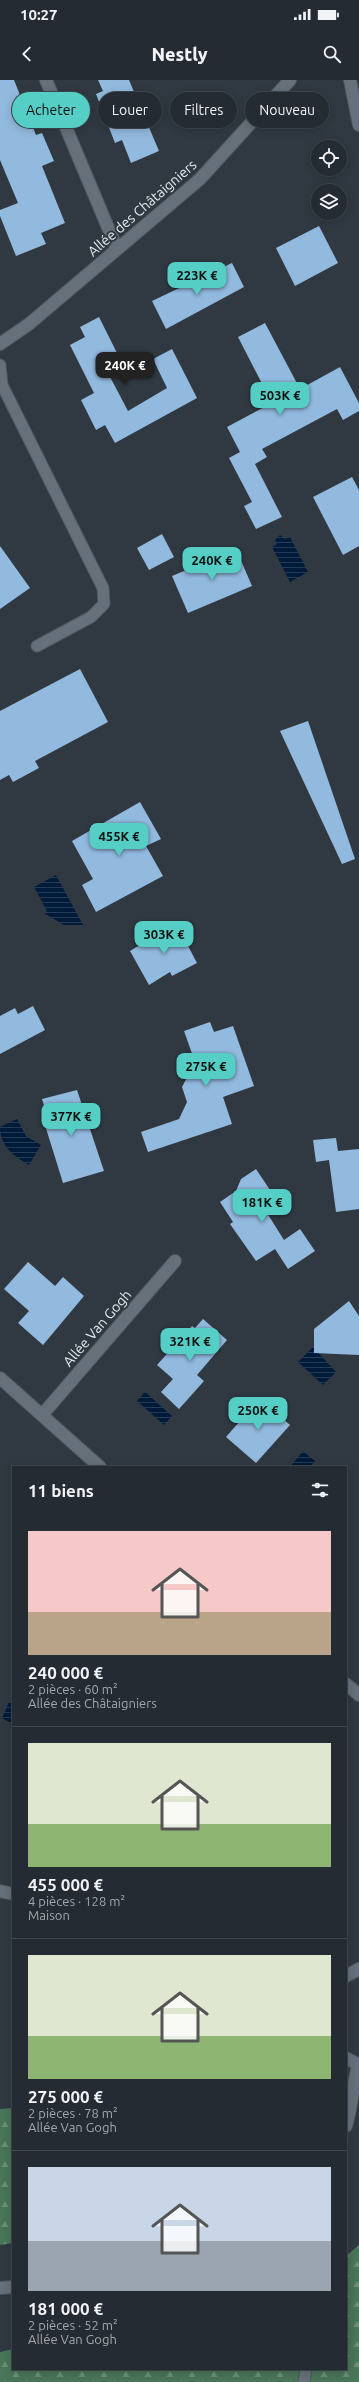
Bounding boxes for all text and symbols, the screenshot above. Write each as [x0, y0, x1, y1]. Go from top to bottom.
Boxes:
text: 10:27 [20, 6, 58, 23]
icon: back [16, 43, 38, 65]
icon: search [321, 43, 343, 65]
text: Nestly [151, 44, 208, 64]
chip: Acheter [12, 92, 90, 128]
chip: Louer [98, 92, 162, 128]
chip: Filtres [170, 92, 237, 128]
chip: Nouveau [245, 92, 329, 128]
map controls [311, 140, 347, 220]
button: locate [311, 140, 347, 176]
street label: Allée des Châtaigniers [84, 156, 200, 260]
button: layers [311, 184, 347, 220]
pin: 223K € [164, 262, 230, 296]
text: 223K € [176, 268, 218, 282]
pin: 240K € [92, 352, 158, 386]
text: 240K € [104, 358, 146, 372]
pin: 503K € [247, 382, 313, 416]
text: 503K € [259, 388, 301, 402]
pin: 240K € [179, 547, 245, 581]
text: 240K € [191, 553, 233, 567]
pin: 455K € [86, 823, 152, 857]
text: 455K € [98, 829, 140, 843]
pin: 303K € [131, 921, 197, 955]
text: 303K € [143, 927, 185, 941]
pin: 275K € [173, 1053, 239, 1087]
text: 275K € [185, 1059, 227, 1073]
pin: 377K € [38, 1103, 104, 1137]
text: 377K € [50, 1109, 92, 1123]
pin: 181K € [229, 1189, 295, 1223]
text: 181K € [241, 1195, 283, 1209]
street label: Allée Van Gogh [60, 1287, 134, 1369]
pin: 321K € [157, 1328, 223, 1362]
text: 321K € [169, 1334, 211, 1348]
pin: 250K € [225, 1397, 291, 1431]
text: 250K € [237, 1403, 279, 1417]
icon: filters [309, 1479, 331, 1501]
text: 11 biens [28, 1481, 94, 1500]
icon: home [144, 1557, 216, 1629]
text: 240 000 € [28, 1663, 103, 1682]
text: 2 pièces · 60 m² [28, 1682, 118, 1696]
text: Allée des Châtaigniers [28, 1696, 157, 1710]
icon: home [144, 1769, 216, 1841]
text: 455 000 € [28, 1875, 103, 1894]
text: 4 pièces · 128 m² [28, 1894, 125, 1908]
text: Maison [28, 1908, 70, 1922]
icon: home [144, 1981, 216, 2053]
text: 275 000 € [28, 2087, 103, 2106]
text: 2 pièces · 78 m² [28, 2106, 118, 2120]
text: Allée Van Gogh [28, 2120, 117, 2134]
icon: home [144, 2193, 216, 2265]
text: 181 000 € [28, 2299, 103, 2318]
text: 2 pièces · 52 m² [28, 2318, 118, 2332]
text: Allée Van Gogh [28, 2332, 117, 2346]

